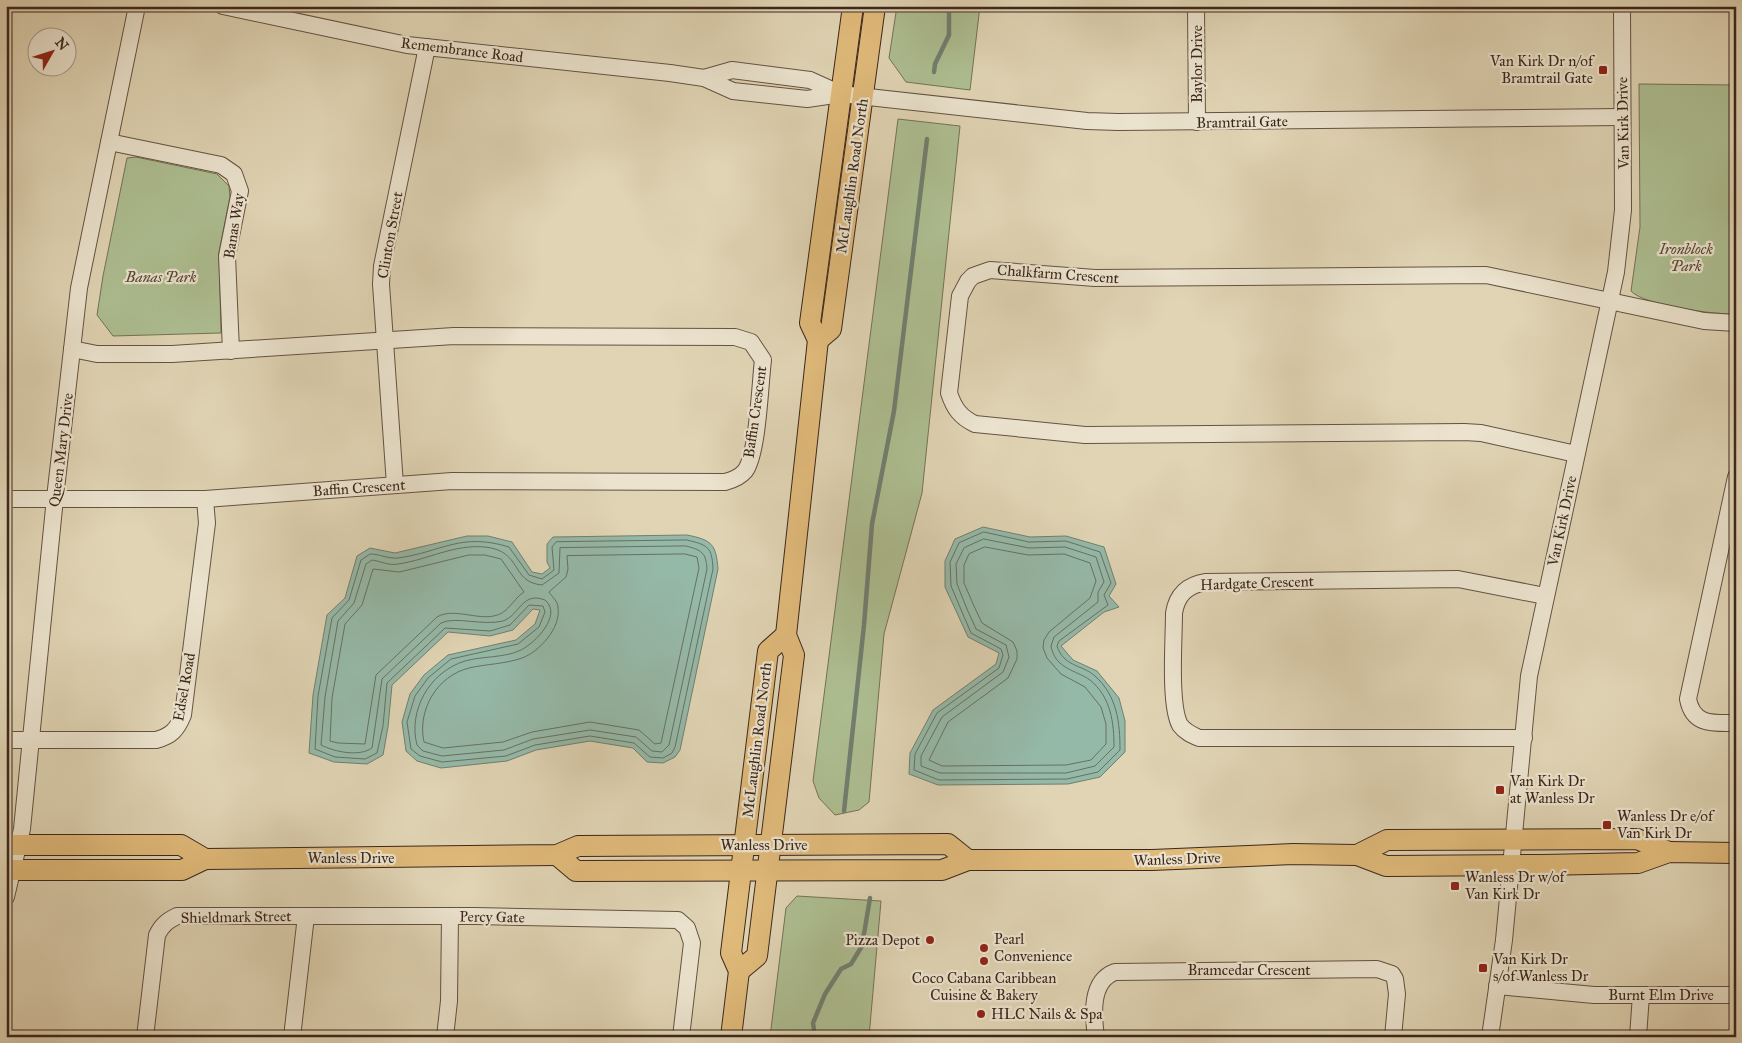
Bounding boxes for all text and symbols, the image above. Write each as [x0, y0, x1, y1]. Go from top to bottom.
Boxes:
street label: Baylor Drive [1188, 25, 1206, 103]
north arrow [28, 28, 78, 78]
text: N [51, 34, 72, 54]
street label: Remembrance Road [400, 34, 525, 66]
place label: Van Kirk Dr n/of Bramtrail Gate [1489, 52, 1596, 87]
marker: Van Kirk Dr n/of Bramtrail Gate [1597, 64, 1609, 76]
street label: Van Kirk Drive [1613, 77, 1633, 170]
street label: McLaughlin Road North [832, 97, 872, 255]
street label: Bramtrail Gate [1196, 112, 1288, 132]
street label: Clinton Street [373, 189, 407, 280]
street label: Banas Way [220, 191, 248, 260]
park label: Ironblock Park [1658, 240, 1713, 275]
street label: Chalkfarm Crescent [996, 261, 1120, 287]
park label: Banas Park [125, 268, 197, 286]
street label: Baffin Crescent [740, 364, 770, 459]
street label: Queen Mary Drive [45, 392, 77, 508]
street label: Van Kirk Drive [1543, 474, 1580, 569]
street label: Baffin Crescent [312, 476, 407, 500]
street label: Hardgate Crescent [1200, 572, 1315, 594]
street label: Edsel Road [169, 651, 199, 723]
street label: McLaughlin Road North [739, 661, 776, 819]
place label: Van Kirk Dr at Wanless Dr [1509, 772, 1595, 807]
marker: Van Kirk Dr at Wanless Dr [1494, 784, 1506, 796]
place label: Wanless Dr e/of Van Kirk Dr [1616, 807, 1716, 842]
marker: Wanless Dr e/of Van Kirk Dr [1601, 819, 1613, 831]
street label: Wanless Drive [720, 836, 808, 854]
street label: Wanless Drive [1133, 848, 1221, 870]
street label: Wanless Drive [307, 849, 395, 867]
place label: Wanless Dr w/of Van Kirk Dr [1464, 868, 1568, 903]
marker: Wanless Dr w/of Van Kirk Dr [1449, 880, 1461, 892]
street label: Shieldmark Street [180, 907, 292, 927]
street label: Percy Gate [459, 907, 525, 927]
place label: Pearl Convenience [994, 930, 1072, 965]
place label: Pizza Depot [845, 931, 921, 949]
marker: Pizza Depot [924, 934, 936, 946]
marker: Pearl Convenience [978, 942, 990, 954]
place label: Van Kirk Dr s/of Wanless Dr [1492, 950, 1589, 985]
marker: Coco Cabana Caribbean Cuisine & Bakery [978, 955, 990, 967]
street label: Bramcedar Crescent [1187, 961, 1311, 979]
marker: Van Kirk Dr s/of Wanless Dr [1477, 962, 1489, 974]
place label: Coco Cabana Caribbean Cuisine & Bakery [912, 969, 1056, 1004]
street label: Burnt Elm Drive [1608, 986, 1714, 1004]
place label: HLC Nails & Spa [991, 1005, 1103, 1023]
marker: HLC Nails & Spa [975, 1008, 987, 1020]

